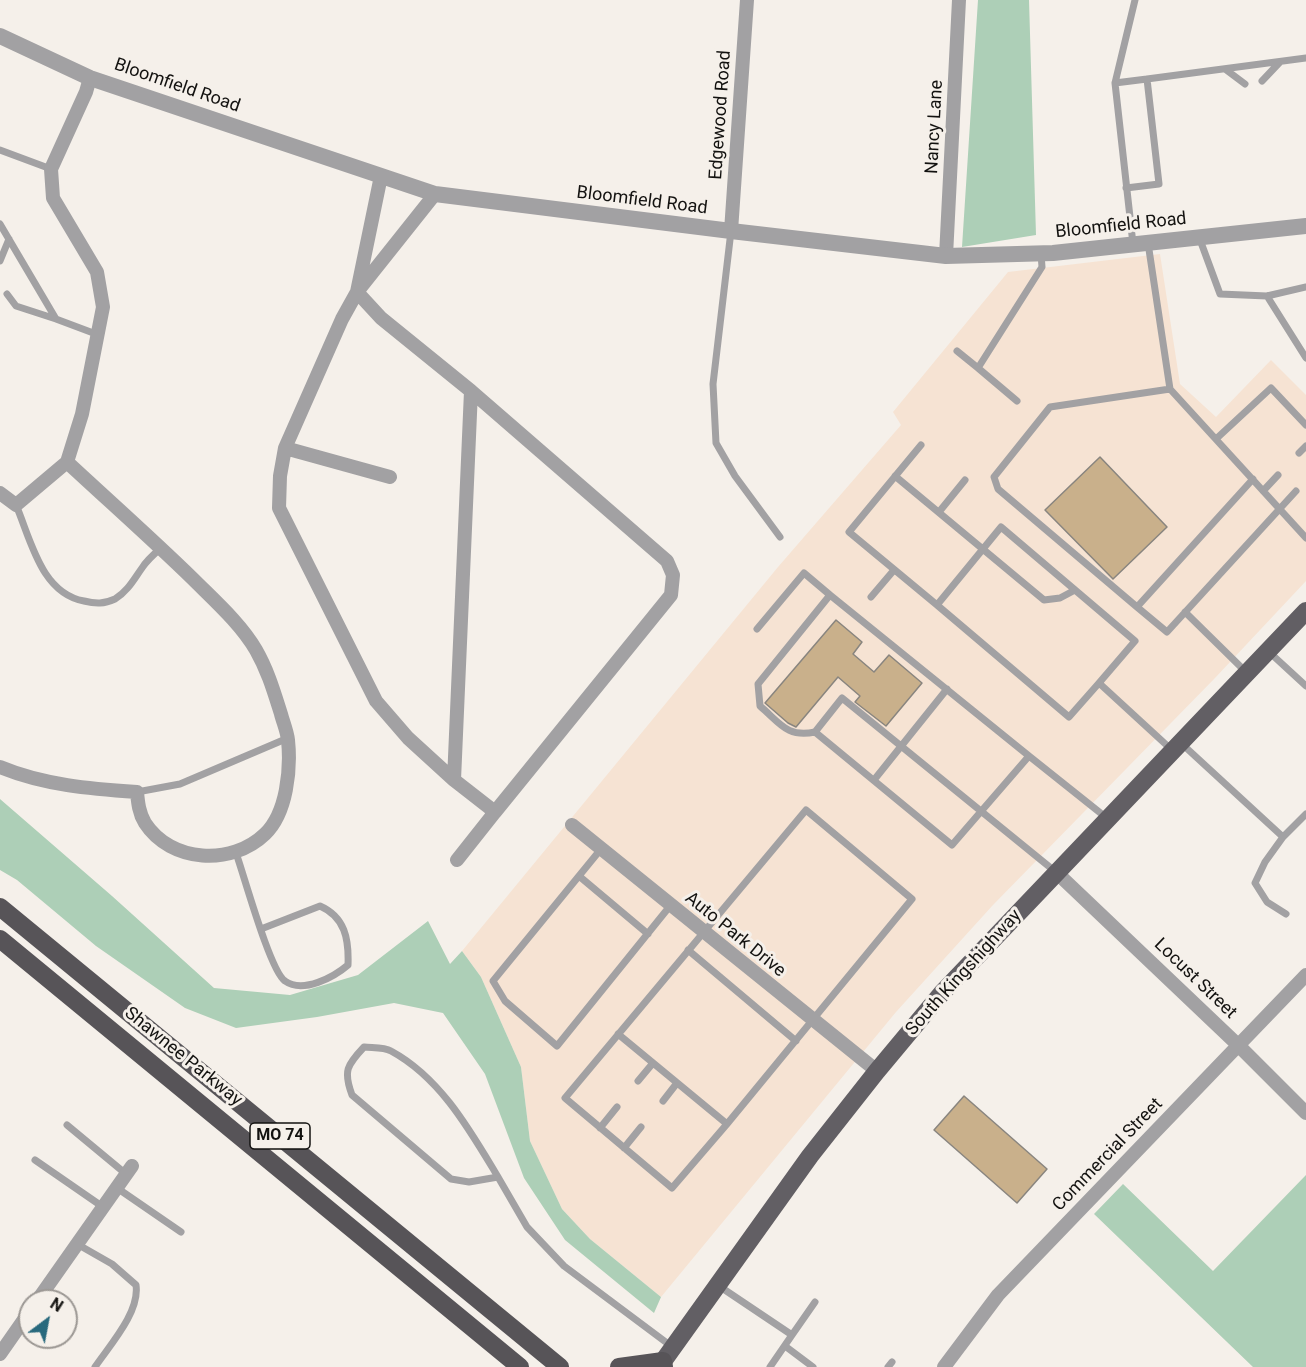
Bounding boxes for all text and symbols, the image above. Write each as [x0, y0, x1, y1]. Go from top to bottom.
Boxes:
street label: Edgewood Road [706, 49, 736, 181]
street label: Bloomfield Road [111, 54, 243, 118]
street label: Nancy Lane [922, 80, 948, 174]
street label: Bloomfield Road [575, 182, 709, 220]
street label: Bloomfield Road [1054, 208, 1188, 244]
street label: Auto Park Drive [680, 888, 790, 982]
street label: South Kingshighway [902, 906, 1026, 1040]
street label: Locust Street [1149, 934, 1241, 1024]
street label: Shawnee Parkway [120, 1003, 246, 1111]
street label: Commercial Street [1048, 1094, 1168, 1216]
road number: MO 74 [250, 1123, 310, 1149]
north arrow [18, 1289, 78, 1349]
text: N [47, 1294, 67, 1316]

